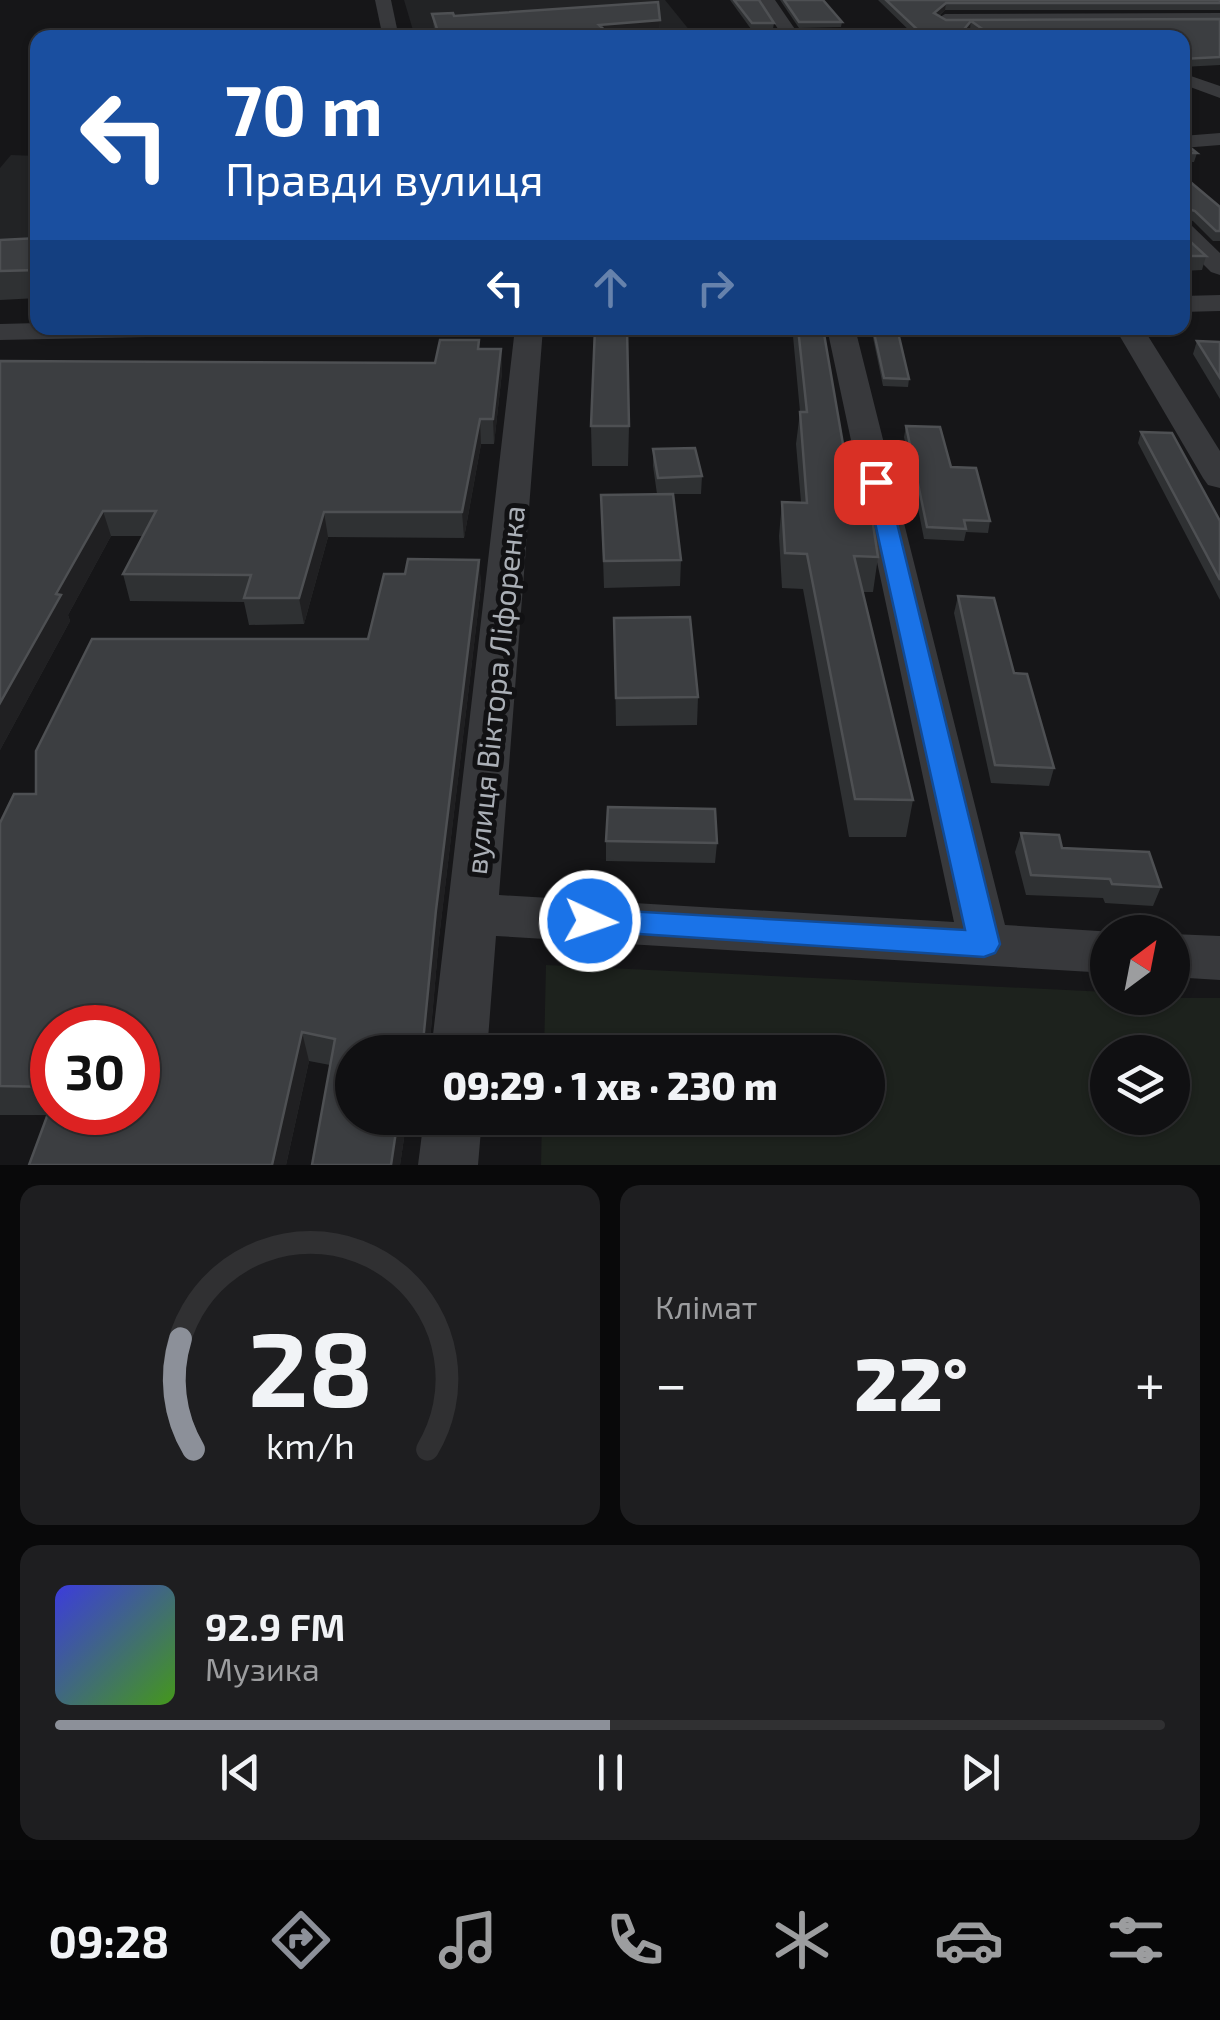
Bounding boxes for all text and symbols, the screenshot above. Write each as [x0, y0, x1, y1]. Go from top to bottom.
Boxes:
text: 70 m [225, 66, 383, 150]
icon: left [60, 70, 190, 200]
text: Правди вулиця [225, 151, 544, 205]
icon: left [478, 260, 533, 315]
icon: ahead [583, 260, 638, 315]
icon: right [688, 260, 743, 315]
pin [834, 440, 919, 525]
icon: arrive [849, 455, 904, 510]
street label: вулиця Віктора Ліфоренка [457, 504, 532, 876]
position arrow [538, 869, 642, 973]
north arrow [1090, 915, 1190, 1015]
map controls [1090, 915, 1190, 1135]
speed limit sign: 30 [30, 1005, 160, 1135]
button: layers [1090, 1035, 1190, 1135]
text: 09:29 · 1 хв · 230 m [442, 1062, 778, 1108]
text: Клімат [655, 1287, 758, 1325]
text: 28 [247, 1303, 373, 1428]
text: 22° [854, 1336, 968, 1426]
text: − [655, 1349, 687, 1415]
text: + [1135, 1349, 1165, 1415]
text: km/h [266, 1423, 354, 1466]
text: 92.9 FM [205, 1603, 345, 1649]
text: Музика [205, 1649, 320, 1687]
icon: previous [213, 1745, 268, 1800]
icon: pause [583, 1745, 638, 1800]
icon: next [953, 1745, 1008, 1800]
icon: directions [266, 1905, 336, 1975]
icon: music [433, 1905, 503, 1975]
icon: phone [600, 1905, 670, 1975]
icon: climate [767, 1905, 837, 1975]
icon: car [934, 1905, 1004, 1975]
icon: filters [1101, 1905, 1171, 1975]
text: 09:28 [49, 1913, 169, 1967]

